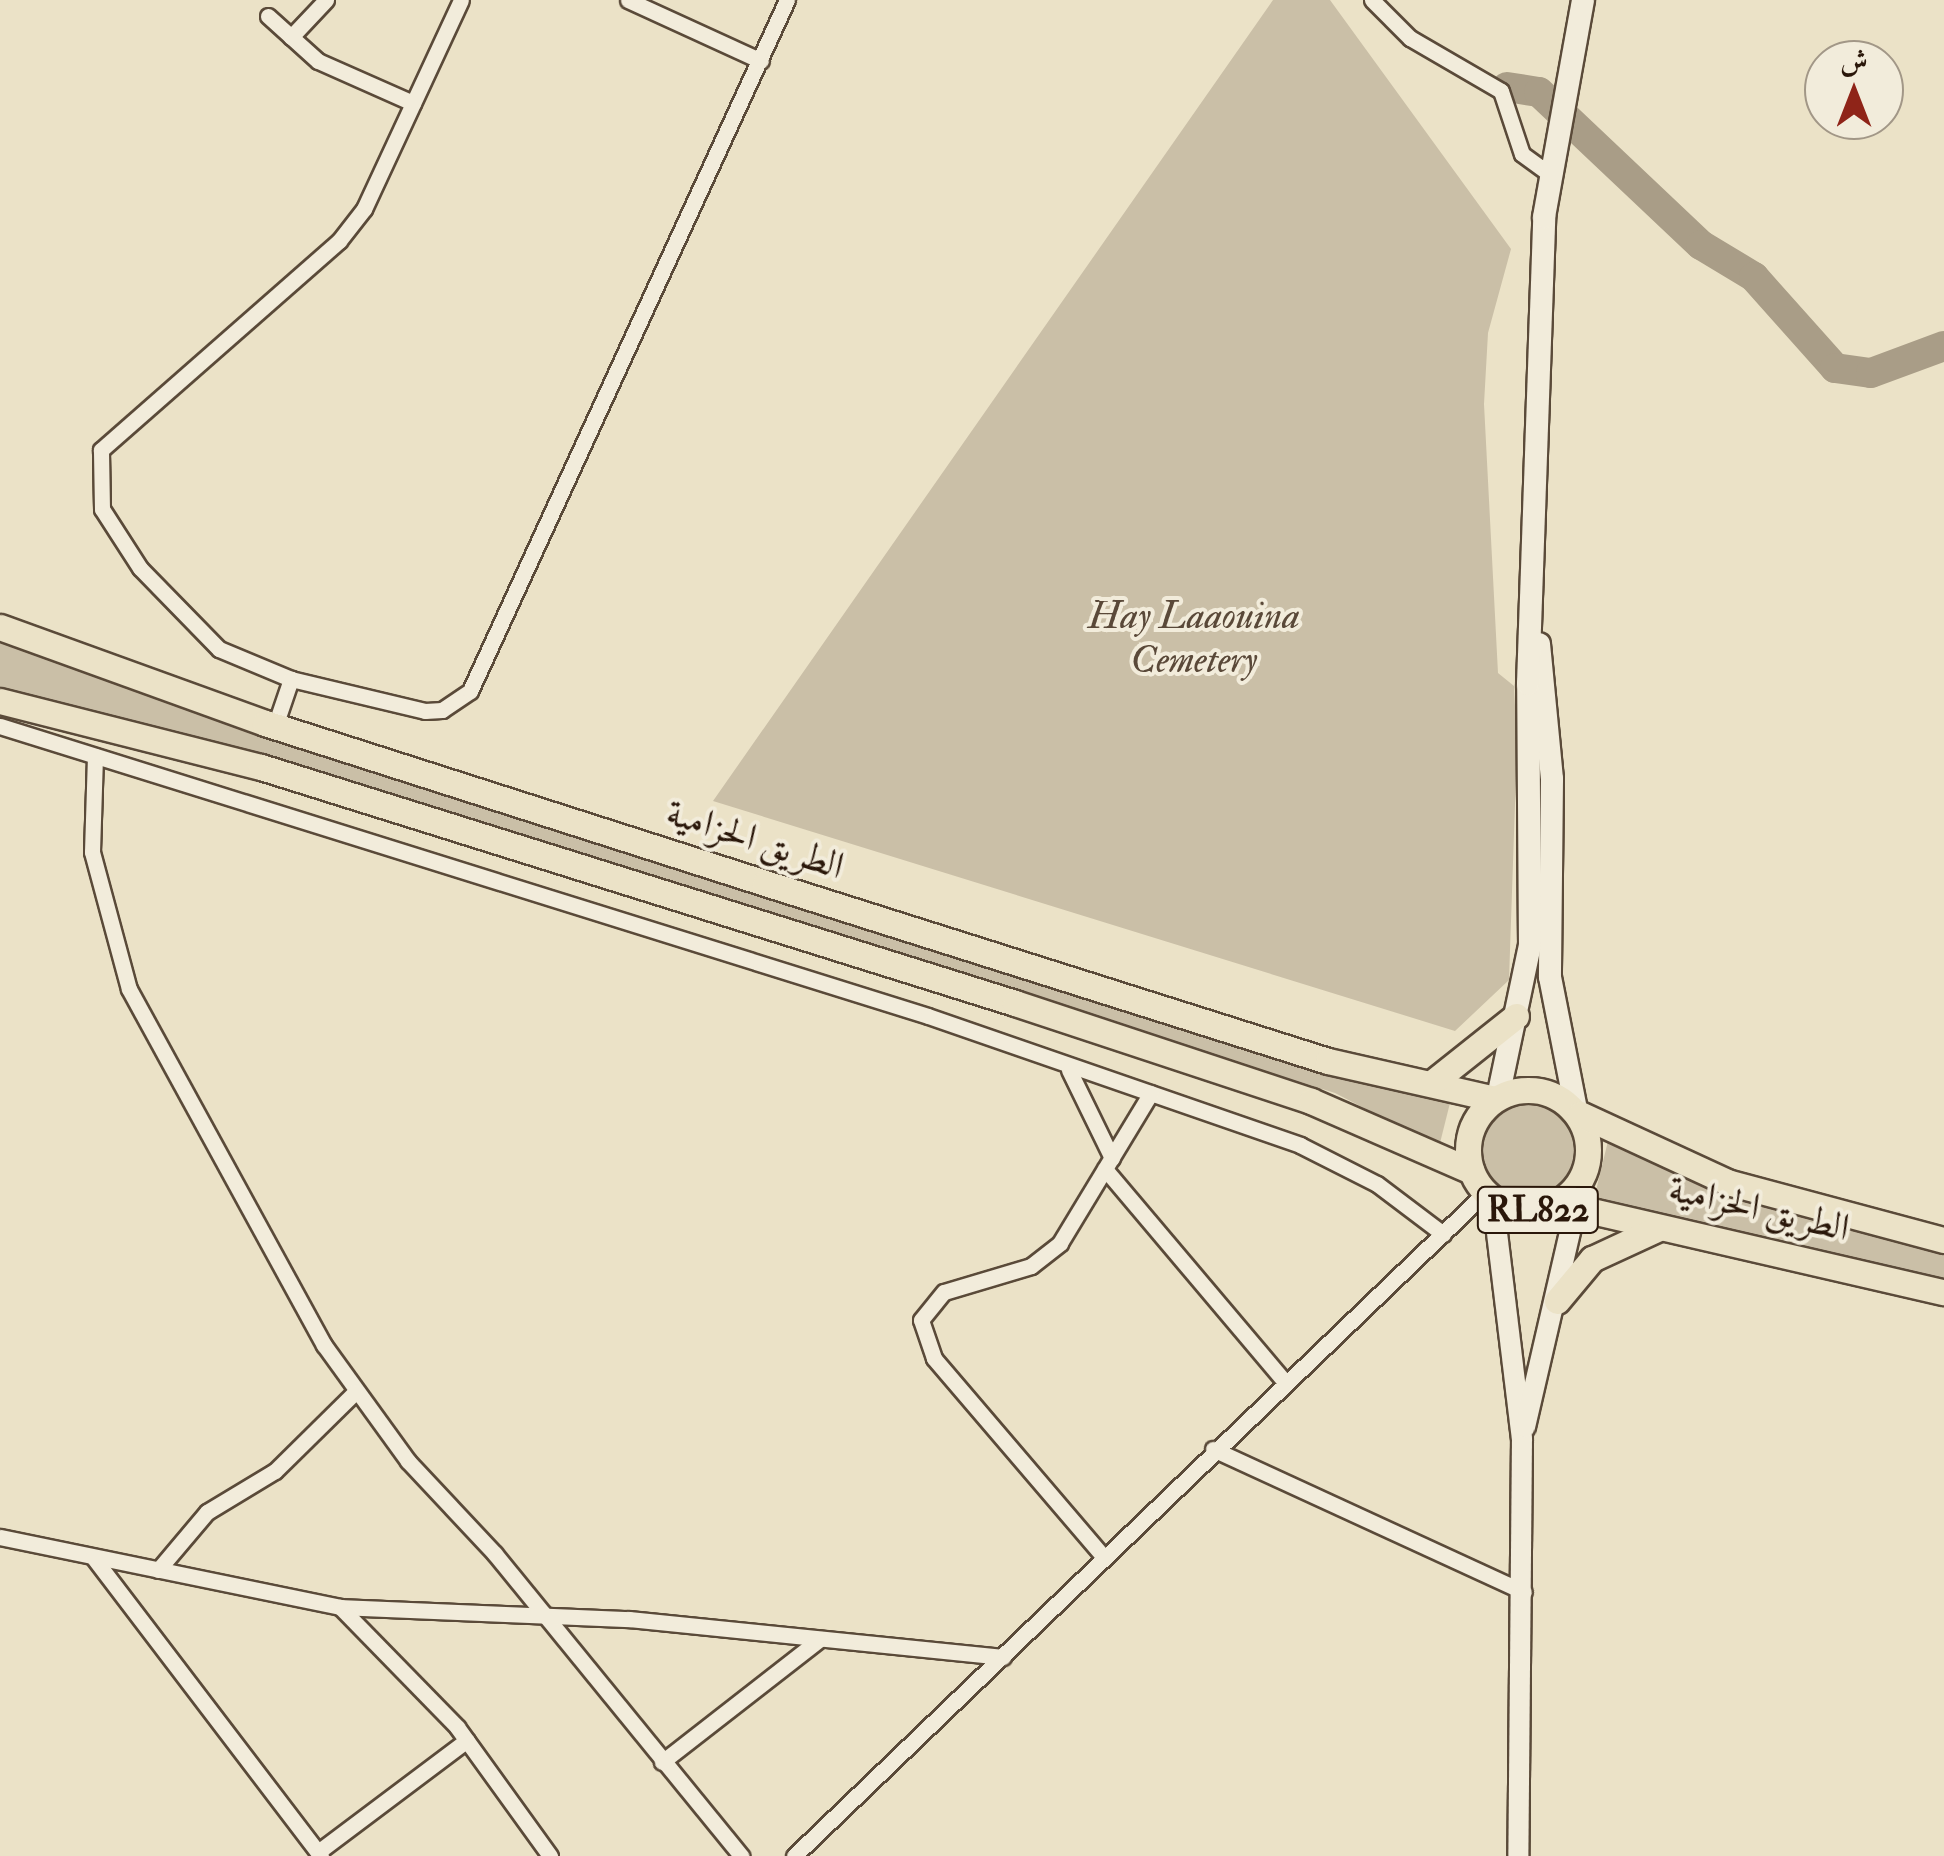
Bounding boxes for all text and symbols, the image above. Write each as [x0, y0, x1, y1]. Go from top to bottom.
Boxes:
north arrow [1804, 40, 1904, 140]
text: ش [1840, 44, 1868, 79]
park label: Hay Laaouina Cemetery [1088, 594, 1300, 684]
street label: الطريق الحزامية [661, 790, 849, 890]
street label: الطريق الحزامية [1664, 1166, 1854, 1252]
road number: RL822 [1476, 1180, 1600, 1240]

